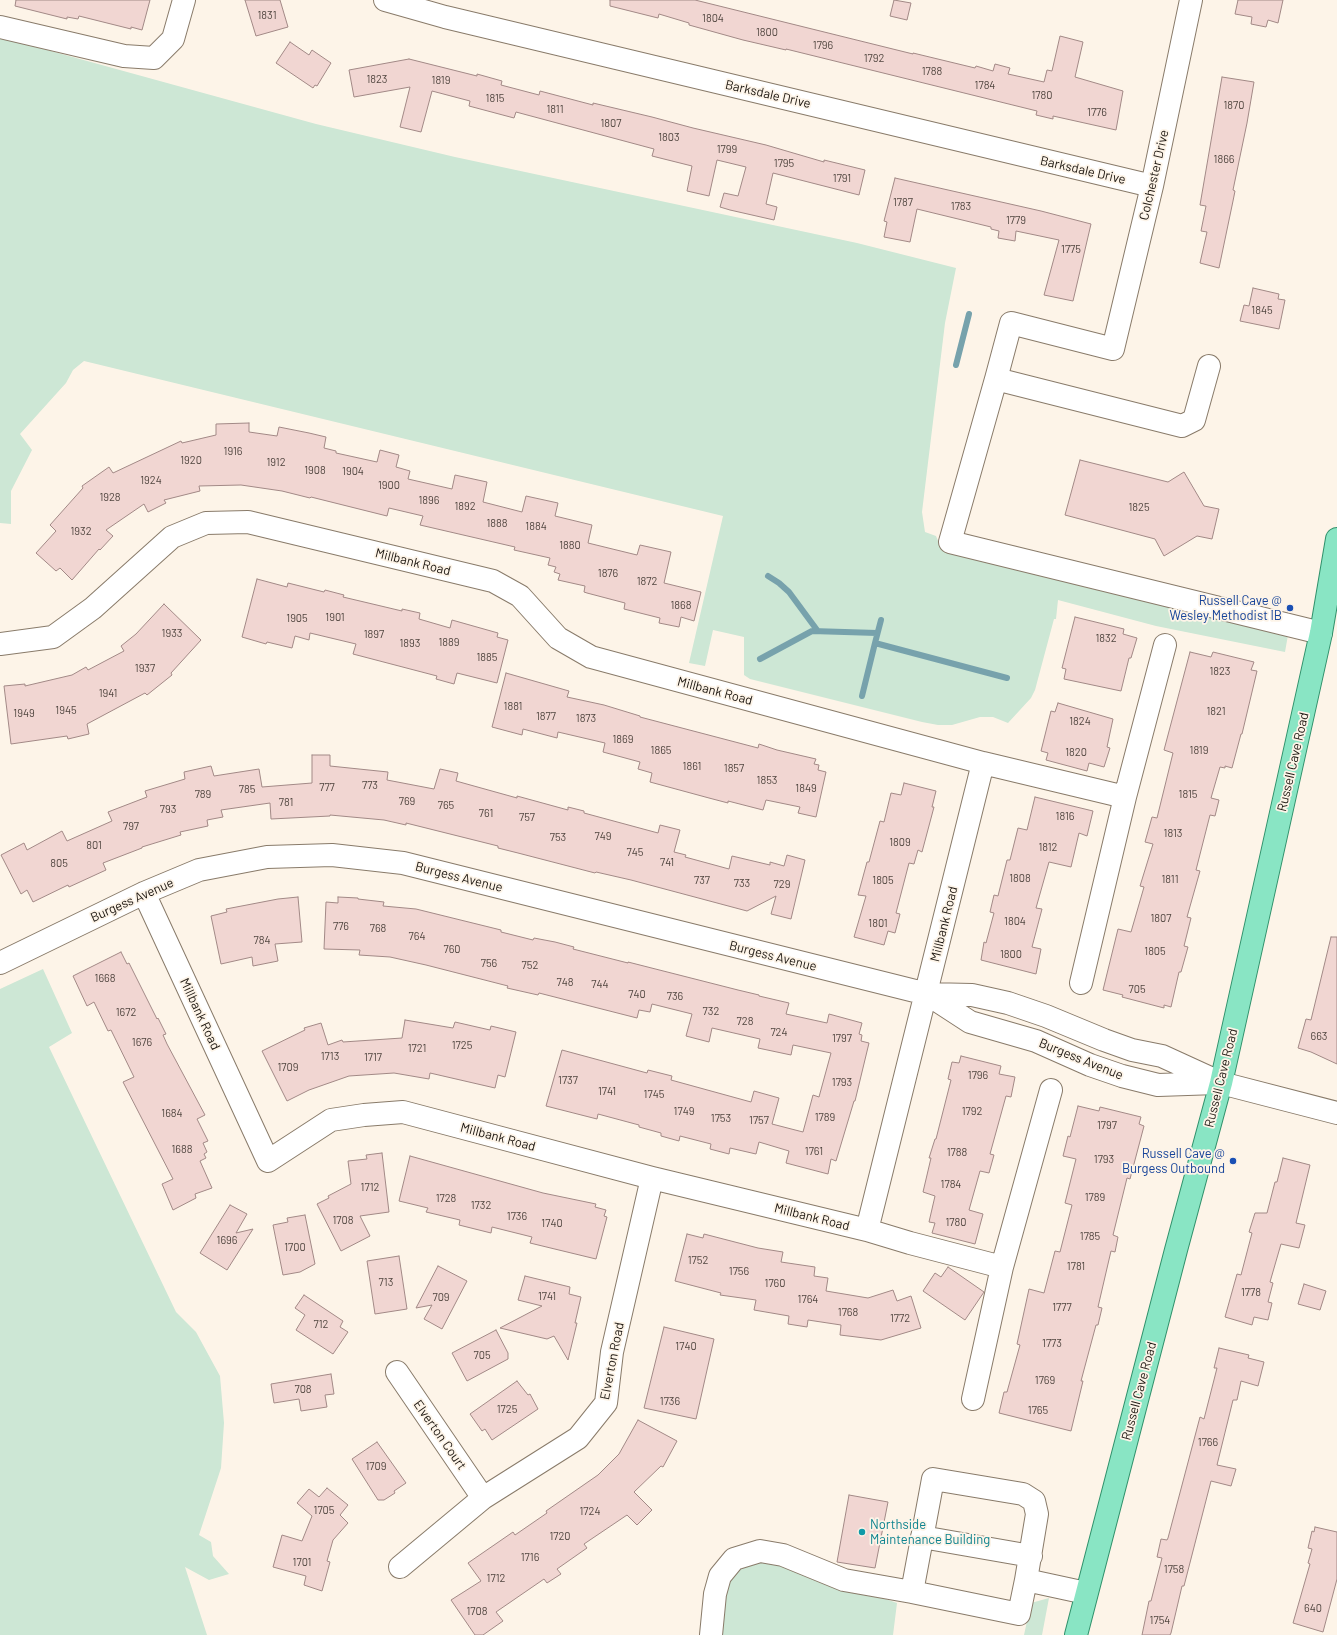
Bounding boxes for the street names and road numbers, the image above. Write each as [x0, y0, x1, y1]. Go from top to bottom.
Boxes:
street label: Barksdale Drive [724, 77, 812, 111]
street label: Colchester Drive [1136, 128, 1172, 222]
street label: Barksdale Drive [1039, 153, 1127, 187]
street label: Millbank Road [374, 545, 452, 579]
street label: Millbank Road [676, 673, 754, 709]
street label: Russell Cave Road [1274, 711, 1312, 813]
street label: Burgess Avenue [414, 859, 504, 895]
street label: Burgess Avenue [88, 875, 176, 925]
street label: Millbank Road [927, 885, 961, 963]
street label: Burgess Avenue [728, 938, 818, 974]
street label: Millbank Road [177, 976, 223, 1052]
street label: Russell Cave Road [1201, 1027, 1241, 1129]
street label: Burgess Avenue [1037, 1035, 1125, 1083]
street label: Millbank Road [459, 1119, 537, 1155]
street label: Millbank Road [773, 1200, 851, 1234]
street label: Elverton Road [597, 1321, 627, 1401]
street label: Russell Cave Road [1118, 1340, 1160, 1442]
street label: Elverton Court [410, 1397, 470, 1473]

